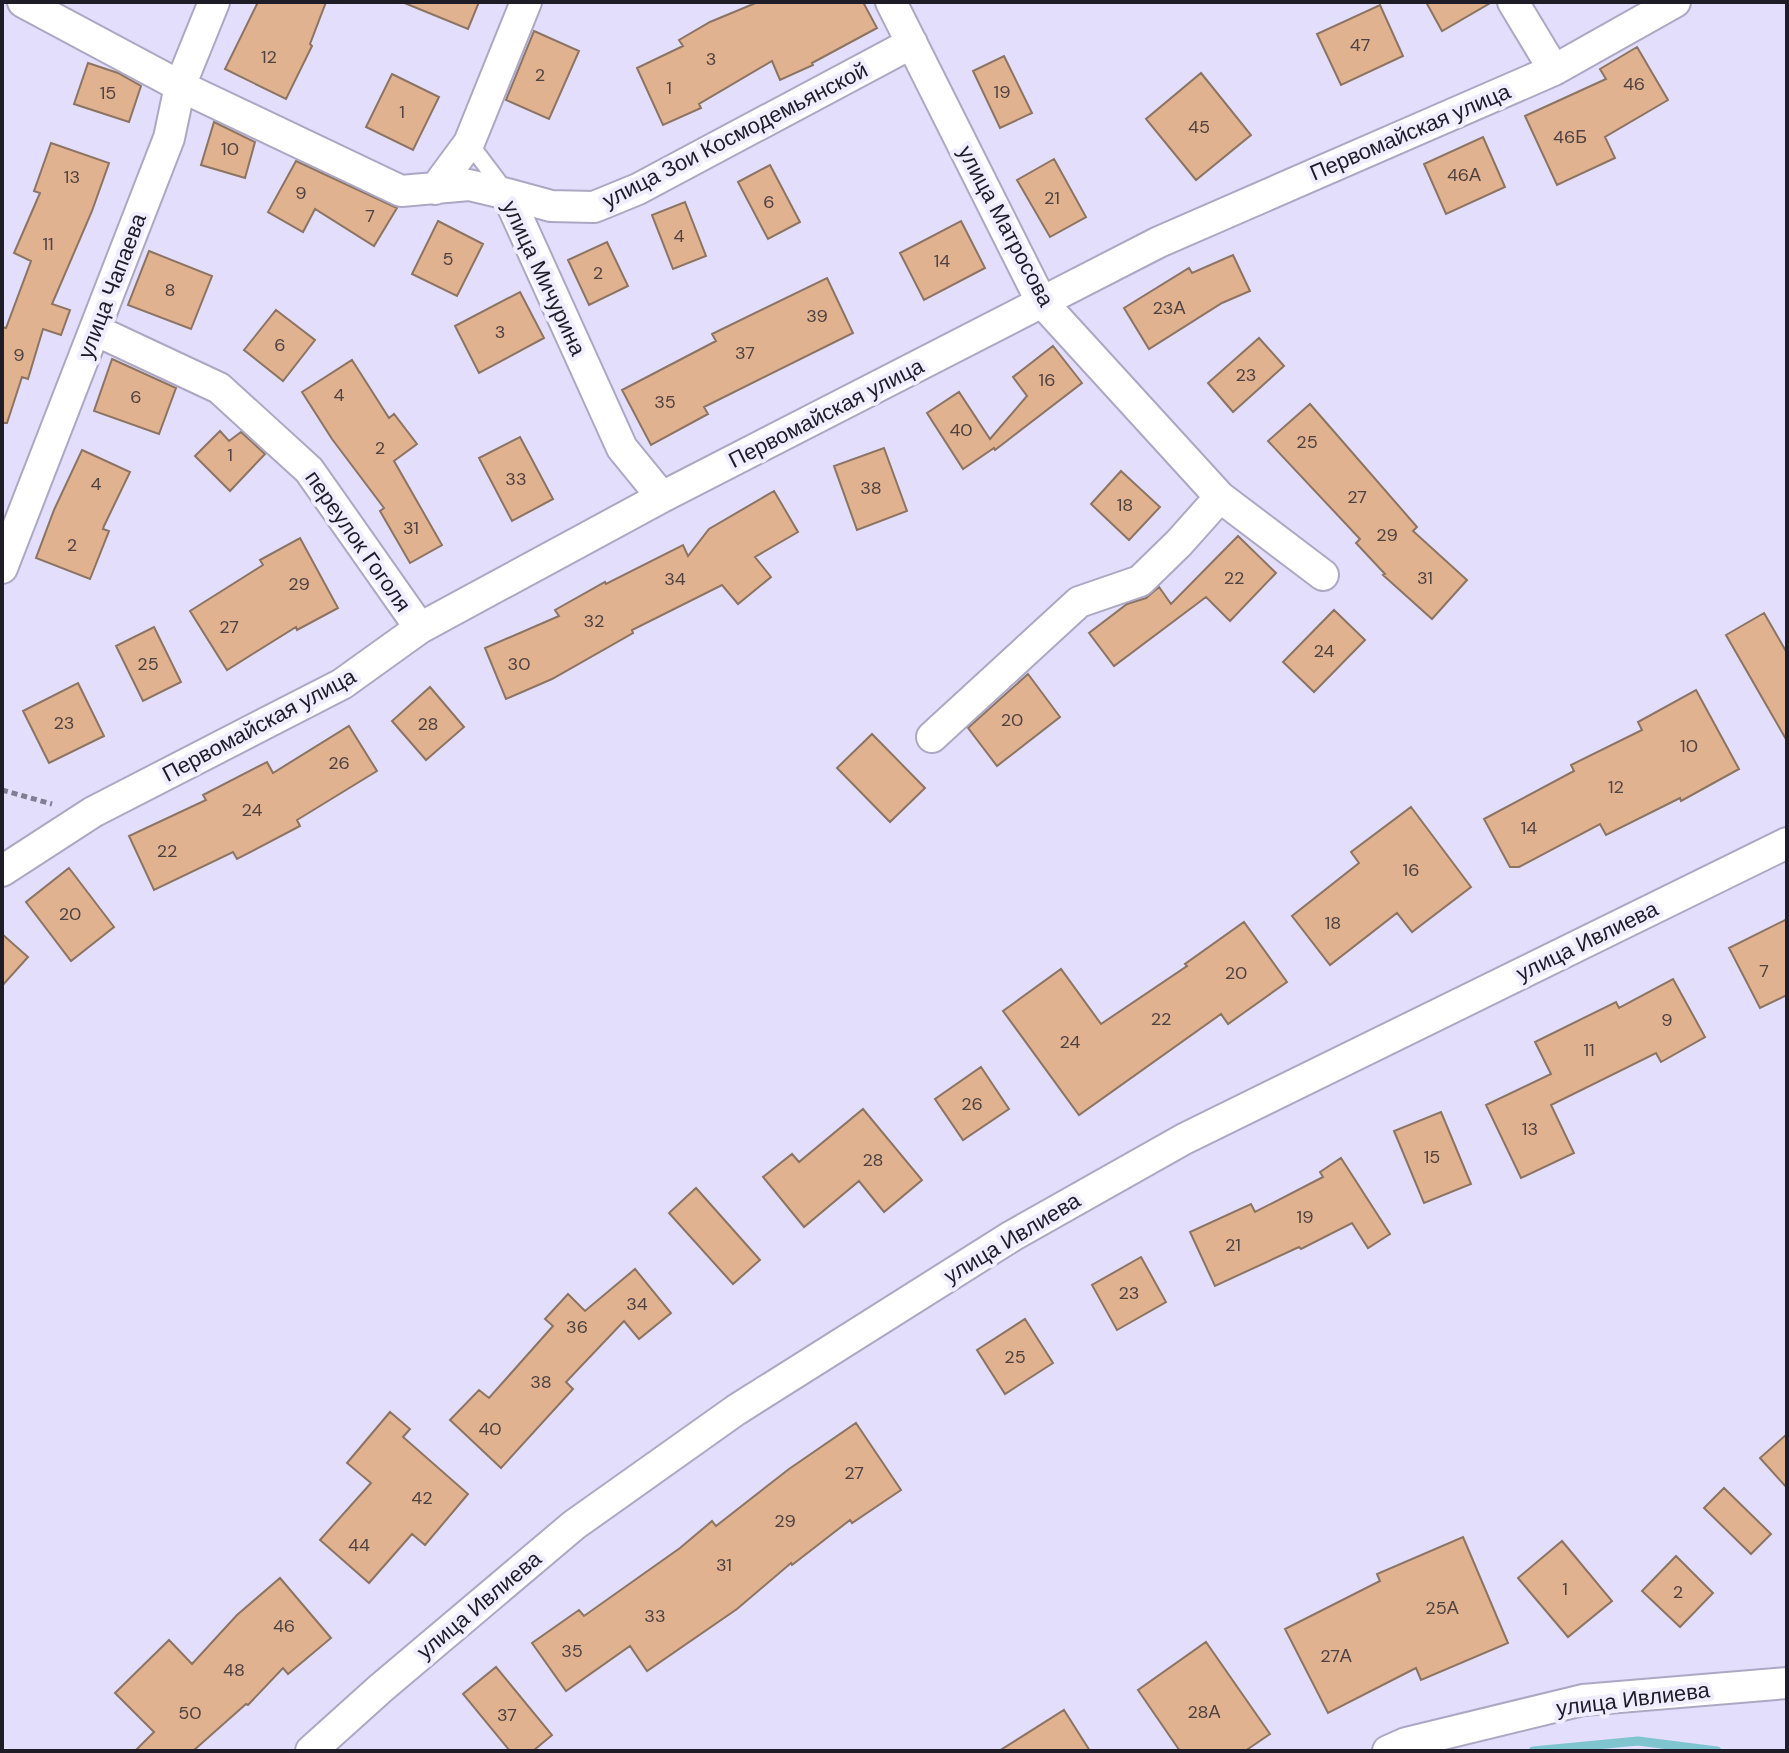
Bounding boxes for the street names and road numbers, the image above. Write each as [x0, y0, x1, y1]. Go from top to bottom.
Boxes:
street label: улица Зои Космодемьянской [597, 55, 873, 215]
street label: Первомайская улица [1305, 76, 1515, 187]
street label: улица Матросова [951, 140, 1061, 312]
street label: улица Мичурина [495, 196, 593, 361]
street label: улица Чапаева [71, 209, 153, 363]
street label: Первомайская улица [724, 351, 929, 475]
street label: переулок Гоголя [298, 465, 418, 617]
street label: Первомайская улица [157, 661, 361, 788]
street label: улица Ивлиева [1511, 894, 1663, 988]
street label: улица Ивлиева [938, 1185, 1086, 1290]
street label: улица Ивлиева [411, 1544, 548, 1666]
street label: улица Ивлиева [1555, 1675, 1712, 1723]

